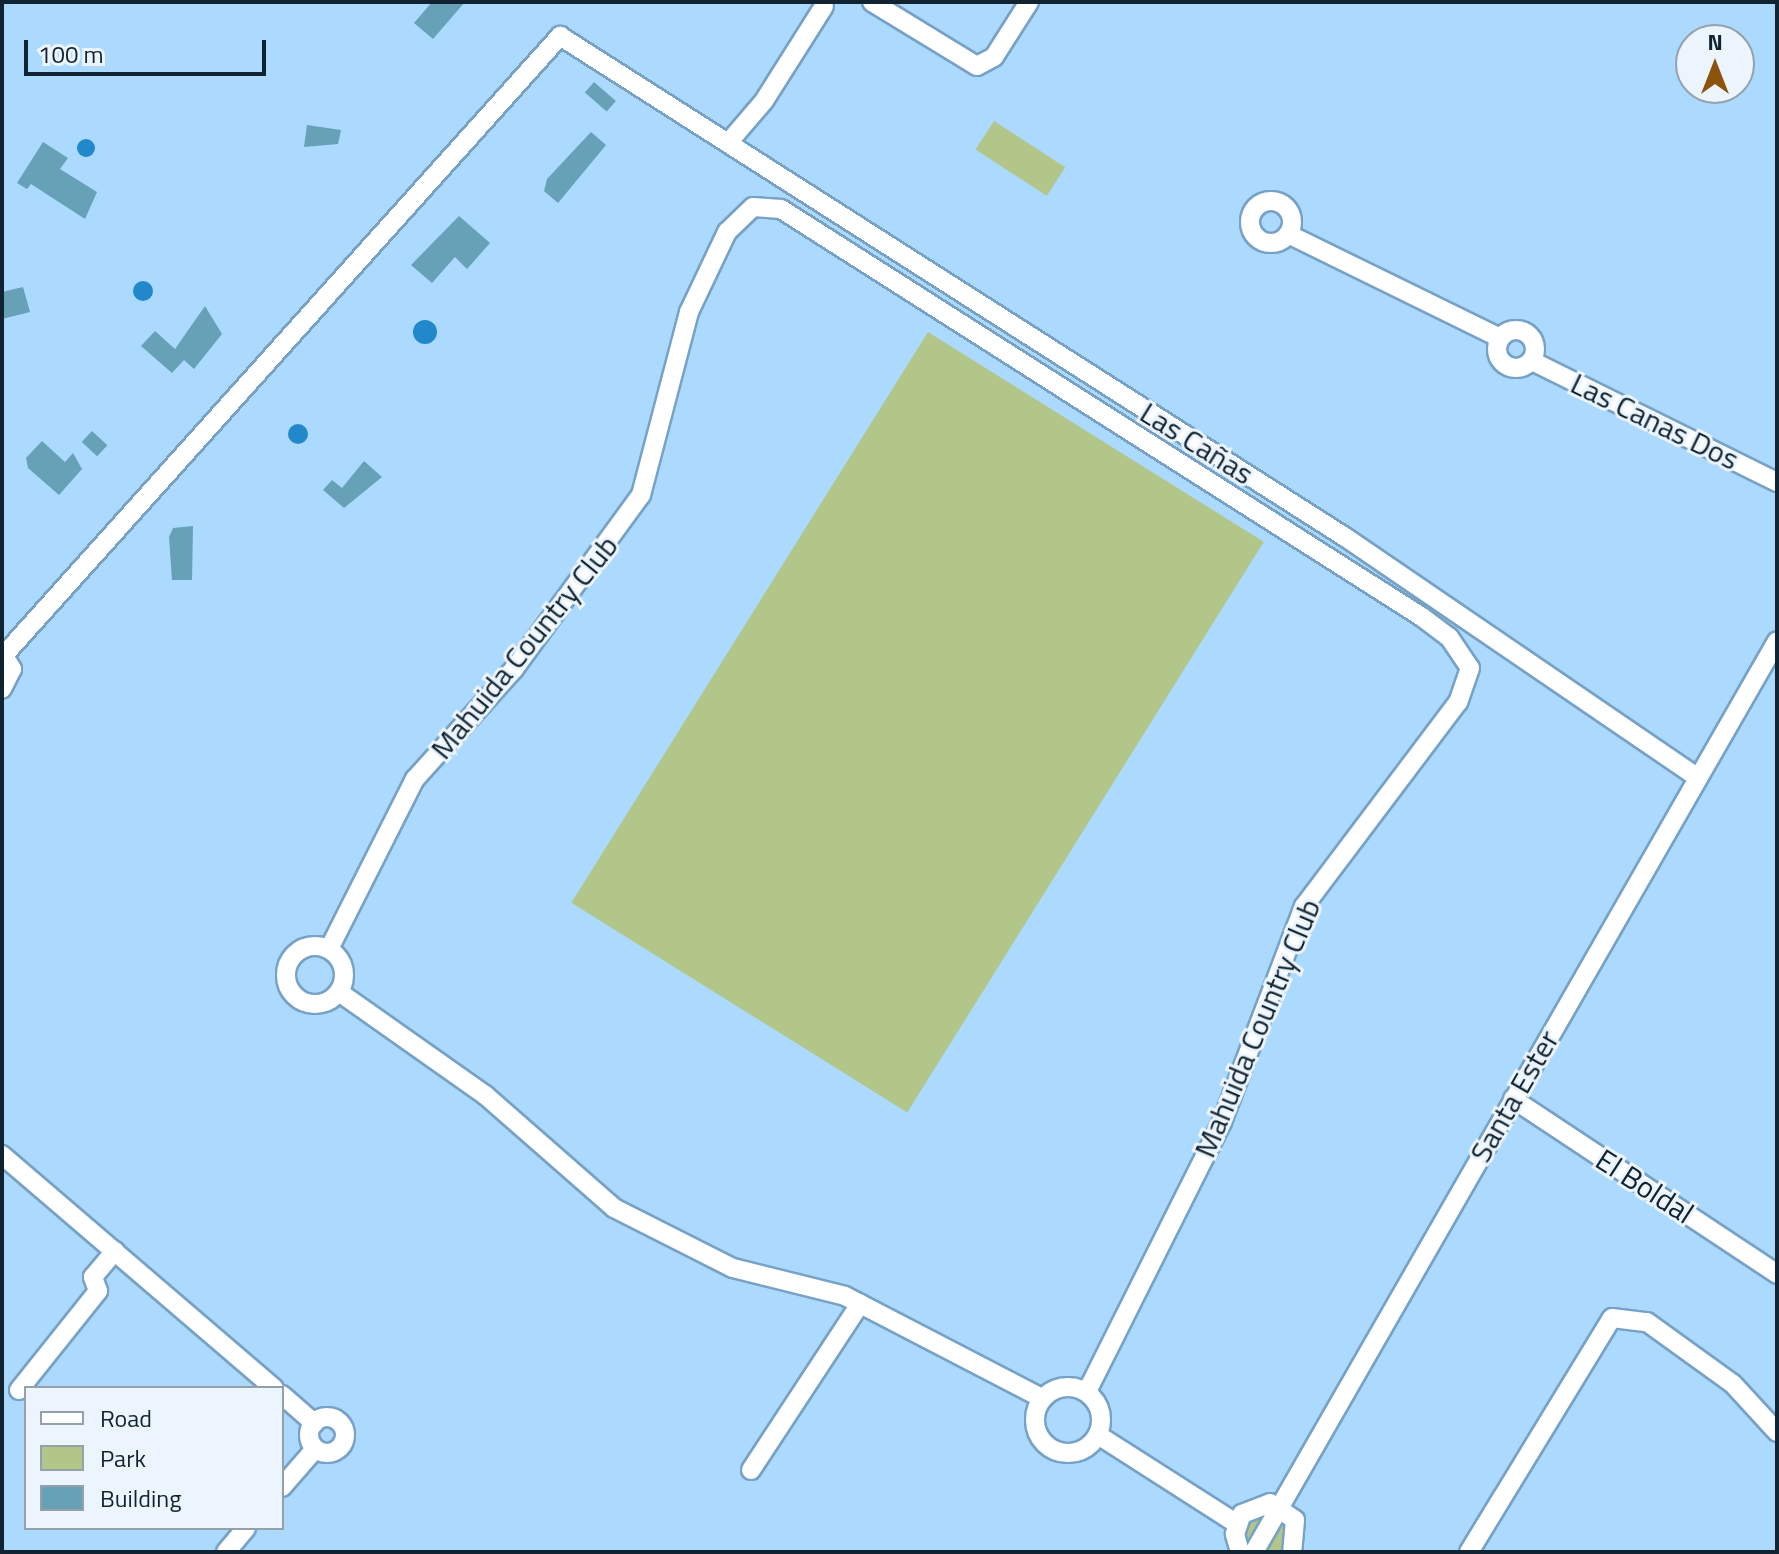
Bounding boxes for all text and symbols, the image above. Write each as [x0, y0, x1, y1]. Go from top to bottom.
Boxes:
scale bar [28, 24, 270, 74]
north arrow [1675, 24, 1755, 104]
text: N [1707, 25, 1723, 59]
text: 100 m [38, 36, 104, 72]
street label: Las Canas Dos [1565, 365, 1745, 477]
street label: Las Cañas [1134, 394, 1260, 492]
street label: Mahuida Country Club [423, 528, 625, 766]
street label: Mahuida Country Club [1186, 893, 1328, 1163]
street label: Santa Ester [1462, 1024, 1566, 1168]
street label: El Boldal [1589, 1141, 1701, 1231]
legend [24, 1386, 284, 1530]
text: Road [100, 1400, 152, 1436]
text: Park [100, 1440, 146, 1476]
text: Building [100, 1480, 182, 1516]

